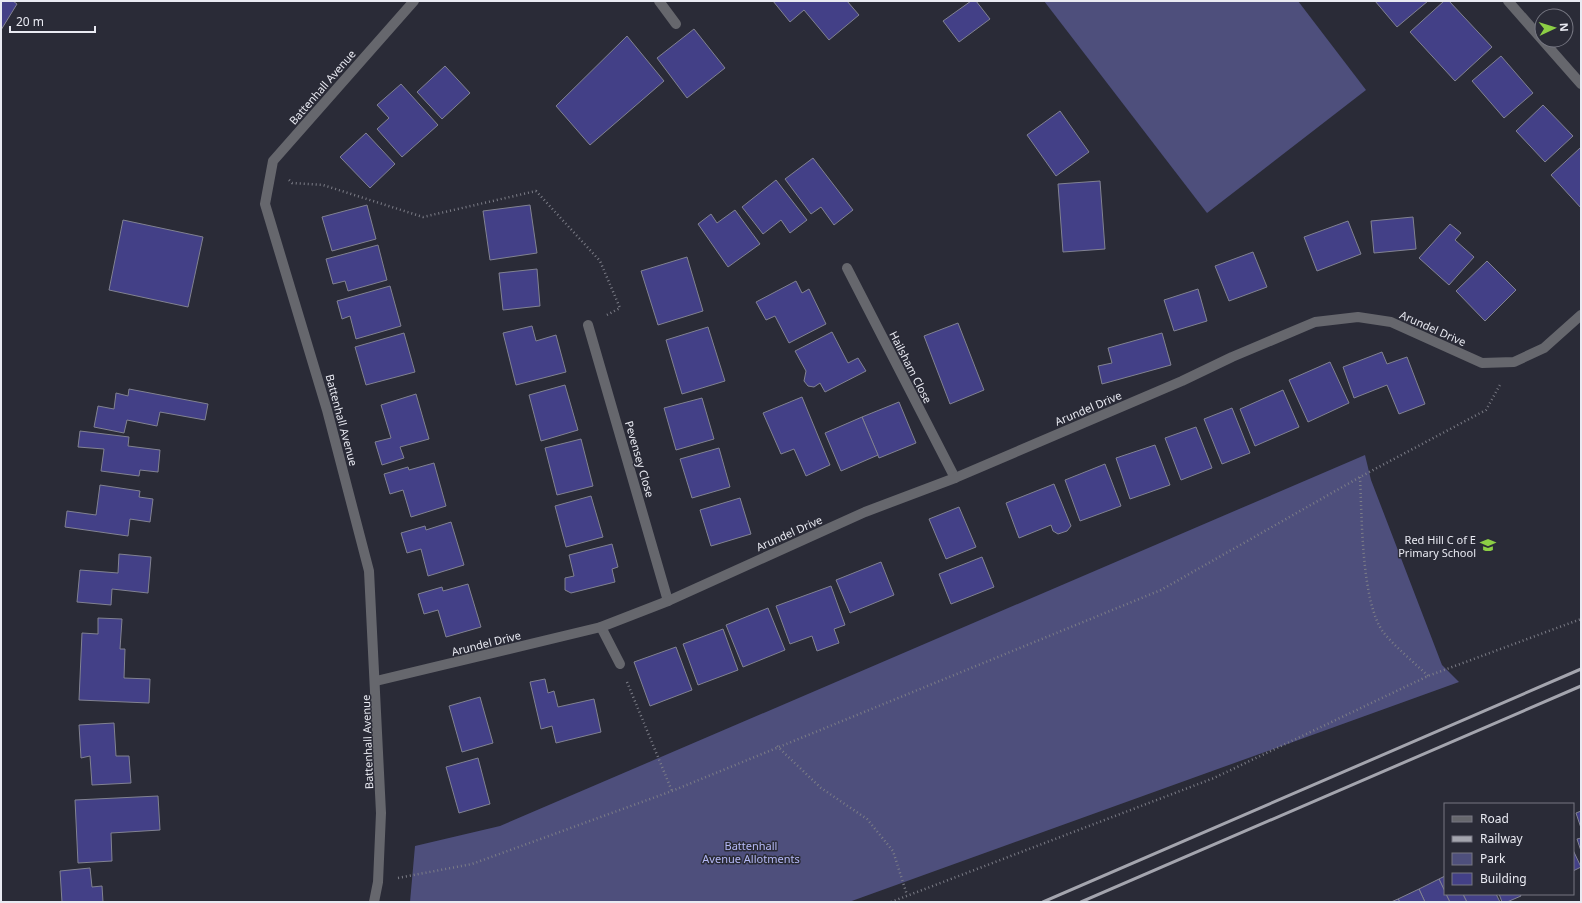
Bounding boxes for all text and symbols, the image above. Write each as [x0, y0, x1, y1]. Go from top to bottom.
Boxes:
scale bar [10, 8, 95, 34]
north arrow [1534, 8, 1574, 48]
text: 20 m [16, 13, 44, 30]
text: N [1557, 22, 1572, 32]
street label: Battenhall Avenue [285, 46, 359, 128]
street label: Arundel Drive [1397, 307, 1469, 349]
street label: Hailsham Close [886, 328, 936, 406]
street label: Battenhall Avenue [323, 372, 361, 468]
street label: Arundel Drive [1052, 387, 1124, 429]
street label: Pevensey Close [622, 419, 658, 499]
street label: Arundel Drive [753, 512, 825, 554]
place label: Red Hill C of E Primary School [1398, 532, 1476, 560]
school or university icon: Red Hill C of E Primary School [1479, 536, 1497, 554]
street label: Arundel Drive [450, 627, 522, 659]
street label: Battenhall Avenue [358, 695, 376, 789]
legend [1444, 803, 1574, 895]
text: Road [1480, 810, 1509, 827]
text: Railway [1480, 830, 1524, 847]
park label: Battenhall Avenue Allotments [702, 838, 800, 866]
text: Park [1480, 850, 1506, 867]
text: Building [1480, 870, 1527, 887]

